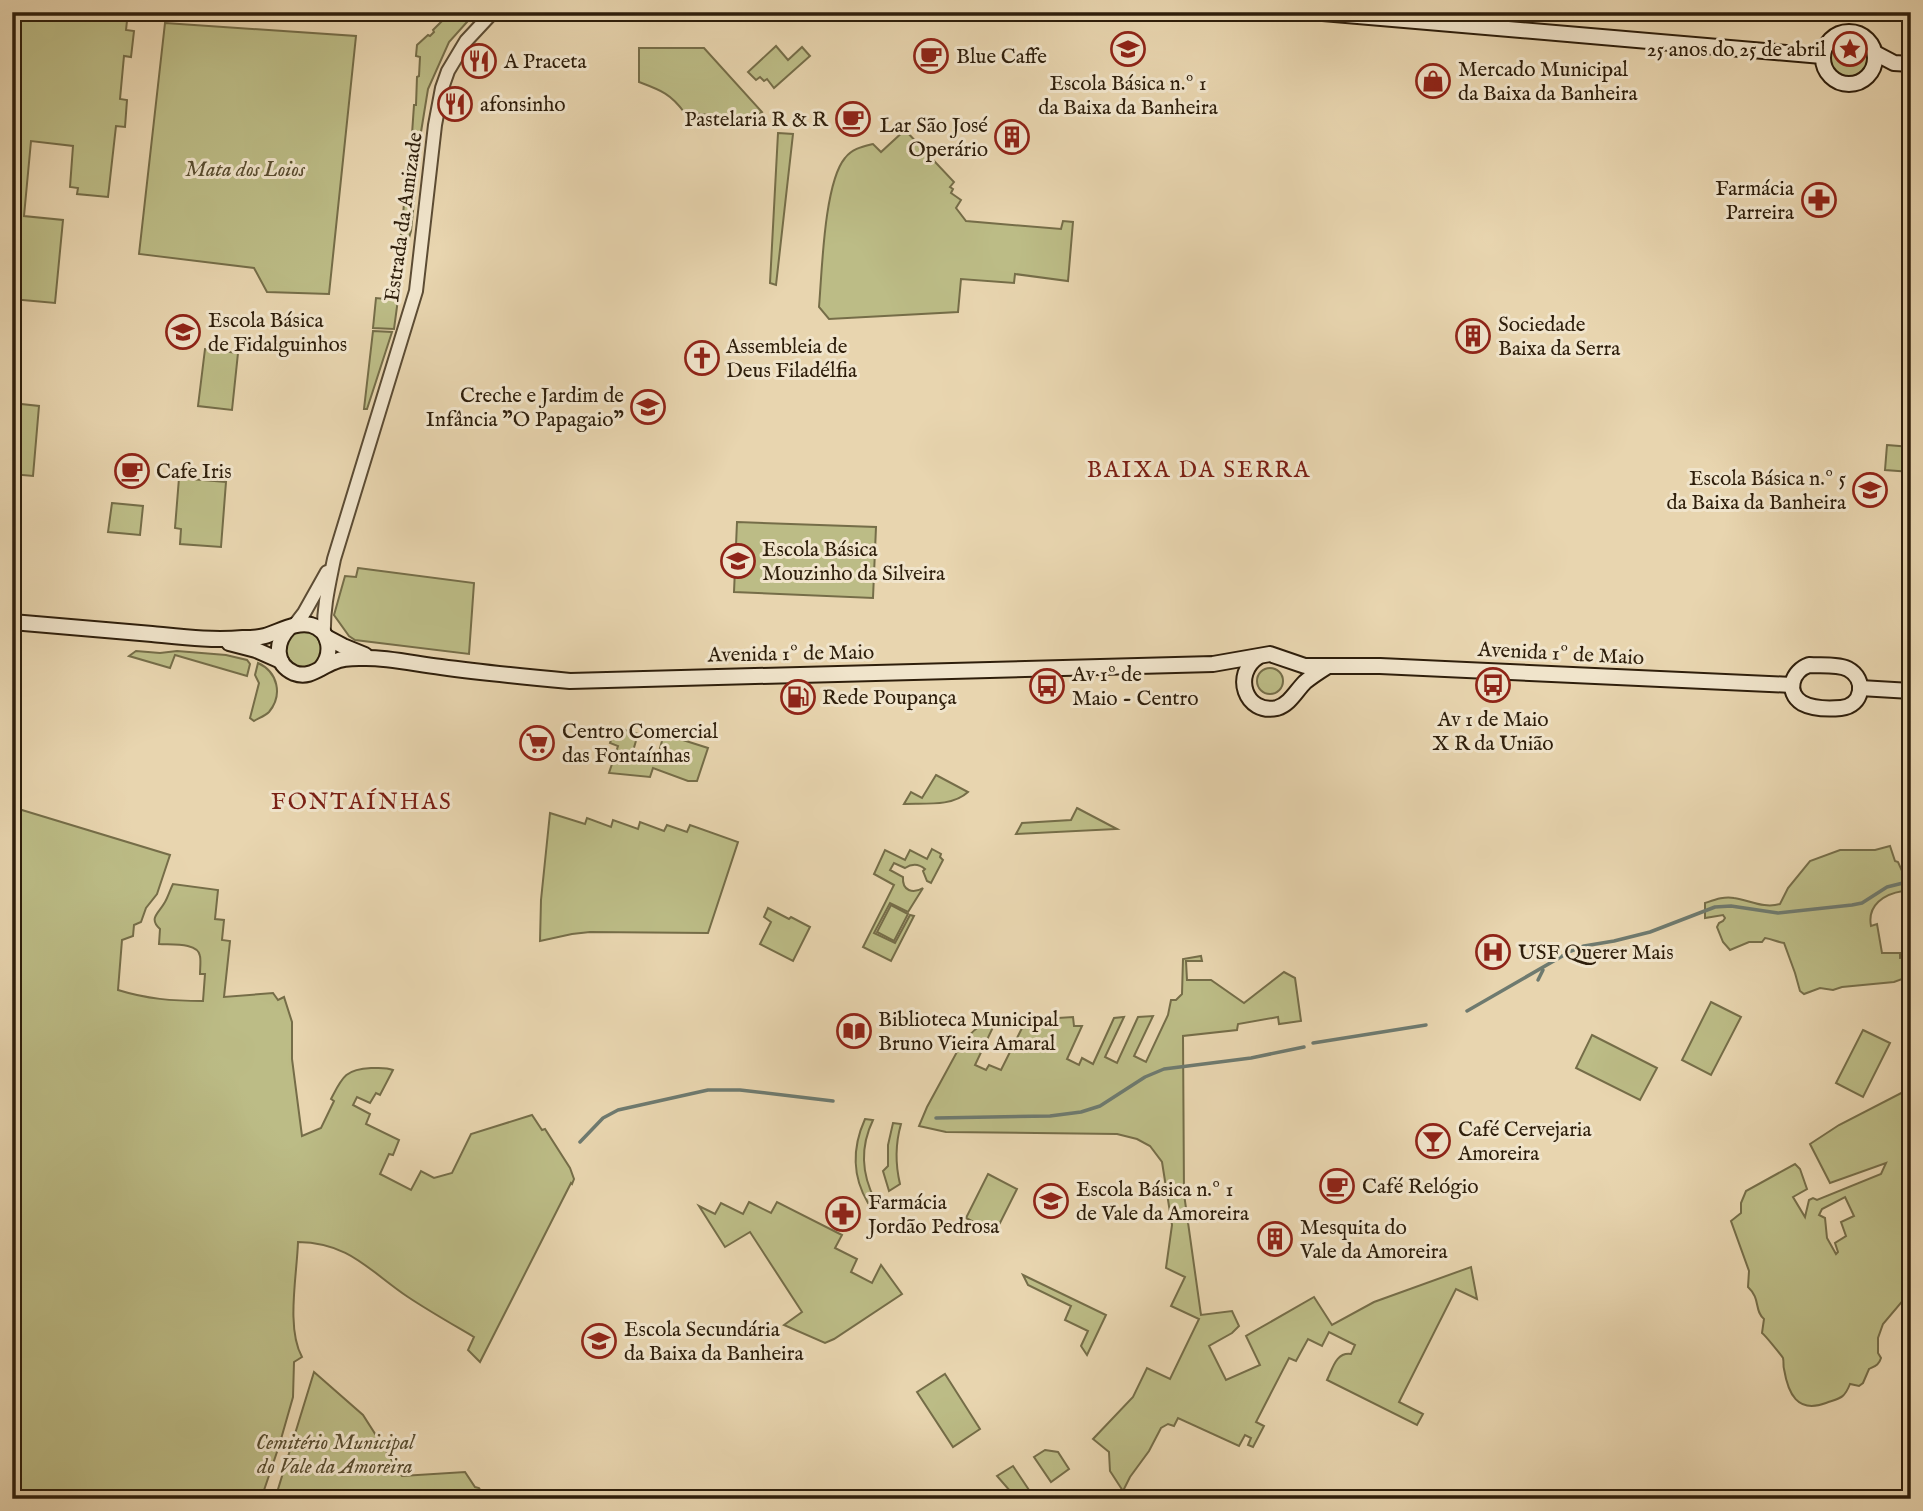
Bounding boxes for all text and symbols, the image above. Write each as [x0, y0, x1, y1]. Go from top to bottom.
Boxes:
school or university icon: Escola Básica n.º 1 da Baixa da Banheira [1109, 30, 1147, 68]
place icon: 25 anos do 25 de abril [1831, 30, 1869, 68]
cafe icon: Blue Caffe [912, 37, 950, 75]
place label: 25 anos do 25 de abril [1647, 37, 1826, 64]
restaurant icon: A Praceta [460, 42, 498, 80]
place label: Blue Caffe [956, 44, 1047, 71]
place label: A Praceta [503, 49, 588, 76]
place label: Mercado Municipal da Baixa da Banheira [1458, 57, 1638, 108]
shop icon: Mercado Municipal da Baixa da Banheira [1414, 62, 1452, 100]
place label: Escola Básica n.º 1 da Baixa da Banheira [1038, 71, 1219, 122]
restaurant icon: afonsinho [436, 85, 474, 123]
place label: afonsinho [480, 92, 566, 119]
cafe icon: Pastelaria R & R [834, 100, 872, 138]
place label: Pastelaria R & R [684, 107, 829, 134]
place label: Lar São José Operário [880, 113, 988, 164]
building icon: Lar São José Operário [993, 118, 1031, 156]
street label: Estrada da Amizade [379, 130, 430, 304]
park label: Mata dos Loios [185, 157, 306, 184]
place label: Farmácia Parreira [1715, 176, 1795, 227]
pharmacy icon: Farmácia Parreira [1800, 181, 1838, 219]
place label: Escola Básica de Fidalguinhos [208, 308, 347, 359]
place label: Sociedade Baixa da Serra [1498, 312, 1621, 363]
school or university icon: Escola Básica de Fidalguinhos [164, 313, 202, 351]
building icon: Sociedade Baixa da Serra [1454, 317, 1492, 355]
place label: Assembleia de Deus Filadélfia [725, 334, 858, 385]
church icon: Assembleia de Deus Filadélfia [683, 339, 721, 377]
place label: Creche e Jardim de Infância "O Papagaio" [426, 383, 624, 434]
school or university icon: Creche e Jardim de Infância "O Papagaio" [629, 388, 667, 426]
cafe icon: Cafe Iris [113, 452, 151, 490]
district label: BAIXA DA SERRA [1087, 456, 1311, 485]
place label: Cafe Iris [156, 459, 232, 486]
place label: Escola Básica n.º 5 da Baixa da Banheira [1667, 466, 1847, 517]
school or university icon: Escola Básica n.º 5 da Baixa da Banheira [1851, 471, 1889, 509]
place label: Escola Básica Mouzinho da Silveira [762, 537, 946, 588]
school or university icon: Escola Básica Mouzinho da Silveira [719, 542, 757, 580]
street label: Avenida 1º de Maio [1476, 637, 1645, 672]
street label: Avenida 1º de Maio [706, 640, 875, 669]
place label: Av 1º de Maio - Centro [1071, 662, 1199, 713]
bus stop icon: Av 1 de Maio X R da União [1474, 666, 1512, 704]
bus stop icon: Av 1º de Maio - Centro [1028, 667, 1066, 705]
fuel station icon: Rede Poupança [779, 678, 817, 716]
place label: Rede Poupança [822, 685, 957, 712]
place label: Av 1 de Maio X R da União [1432, 707, 1554, 758]
place label: Centro Comercial das Fontaínhas [562, 719, 718, 770]
supermarket icon: Centro Comercial das Fontaínhas [518, 724, 556, 762]
district label: FONTAÍNHAS [271, 788, 453, 817]
hospital icon: USF Querer Mais [1474, 933, 1512, 971]
place label: USF Querer Mais [1518, 940, 1674, 967]
place label: Biblioteca Municipal Bruno Vieira Amaral [878, 1007, 1059, 1058]
library icon: Biblioteca Municipal Bruno Vieira Amaral [835, 1012, 873, 1050]
place label: Café Cervejaria Amoreira [1457, 1117, 1592, 1168]
bar icon: Café Cervejaria Amoreira [1414, 1122, 1452, 1160]
cafe icon: Café Relógio [1318, 1167, 1356, 1205]
place label: Café Relógio [1362, 1174, 1479, 1201]
place label: Escola Básica n.º 1 de Vale da Amoreira [1076, 1177, 1250, 1228]
school or university icon: Escola Básica n.º 1 de Vale da Amoreira [1032, 1182, 1070, 1220]
place label: Farmácia Jordão Pedrosa [866, 1190, 1000, 1241]
pharmacy icon: Farmácia Jordão Pedrosa [824, 1195, 862, 1233]
place label: Mesquita do Vale da Amoreira [1299, 1215, 1448, 1266]
building icon: Mesquita do Vale da Amoreira [1256, 1220, 1294, 1258]
place label: Escola Secundária da Baixa da Banheira [624, 1317, 804, 1368]
school or university icon: Escola Secundária da Baixa da Banheira [580, 1322, 618, 1360]
park label: Cemitério Municipal do Vale da Amoreira [256, 1430, 416, 1481]

